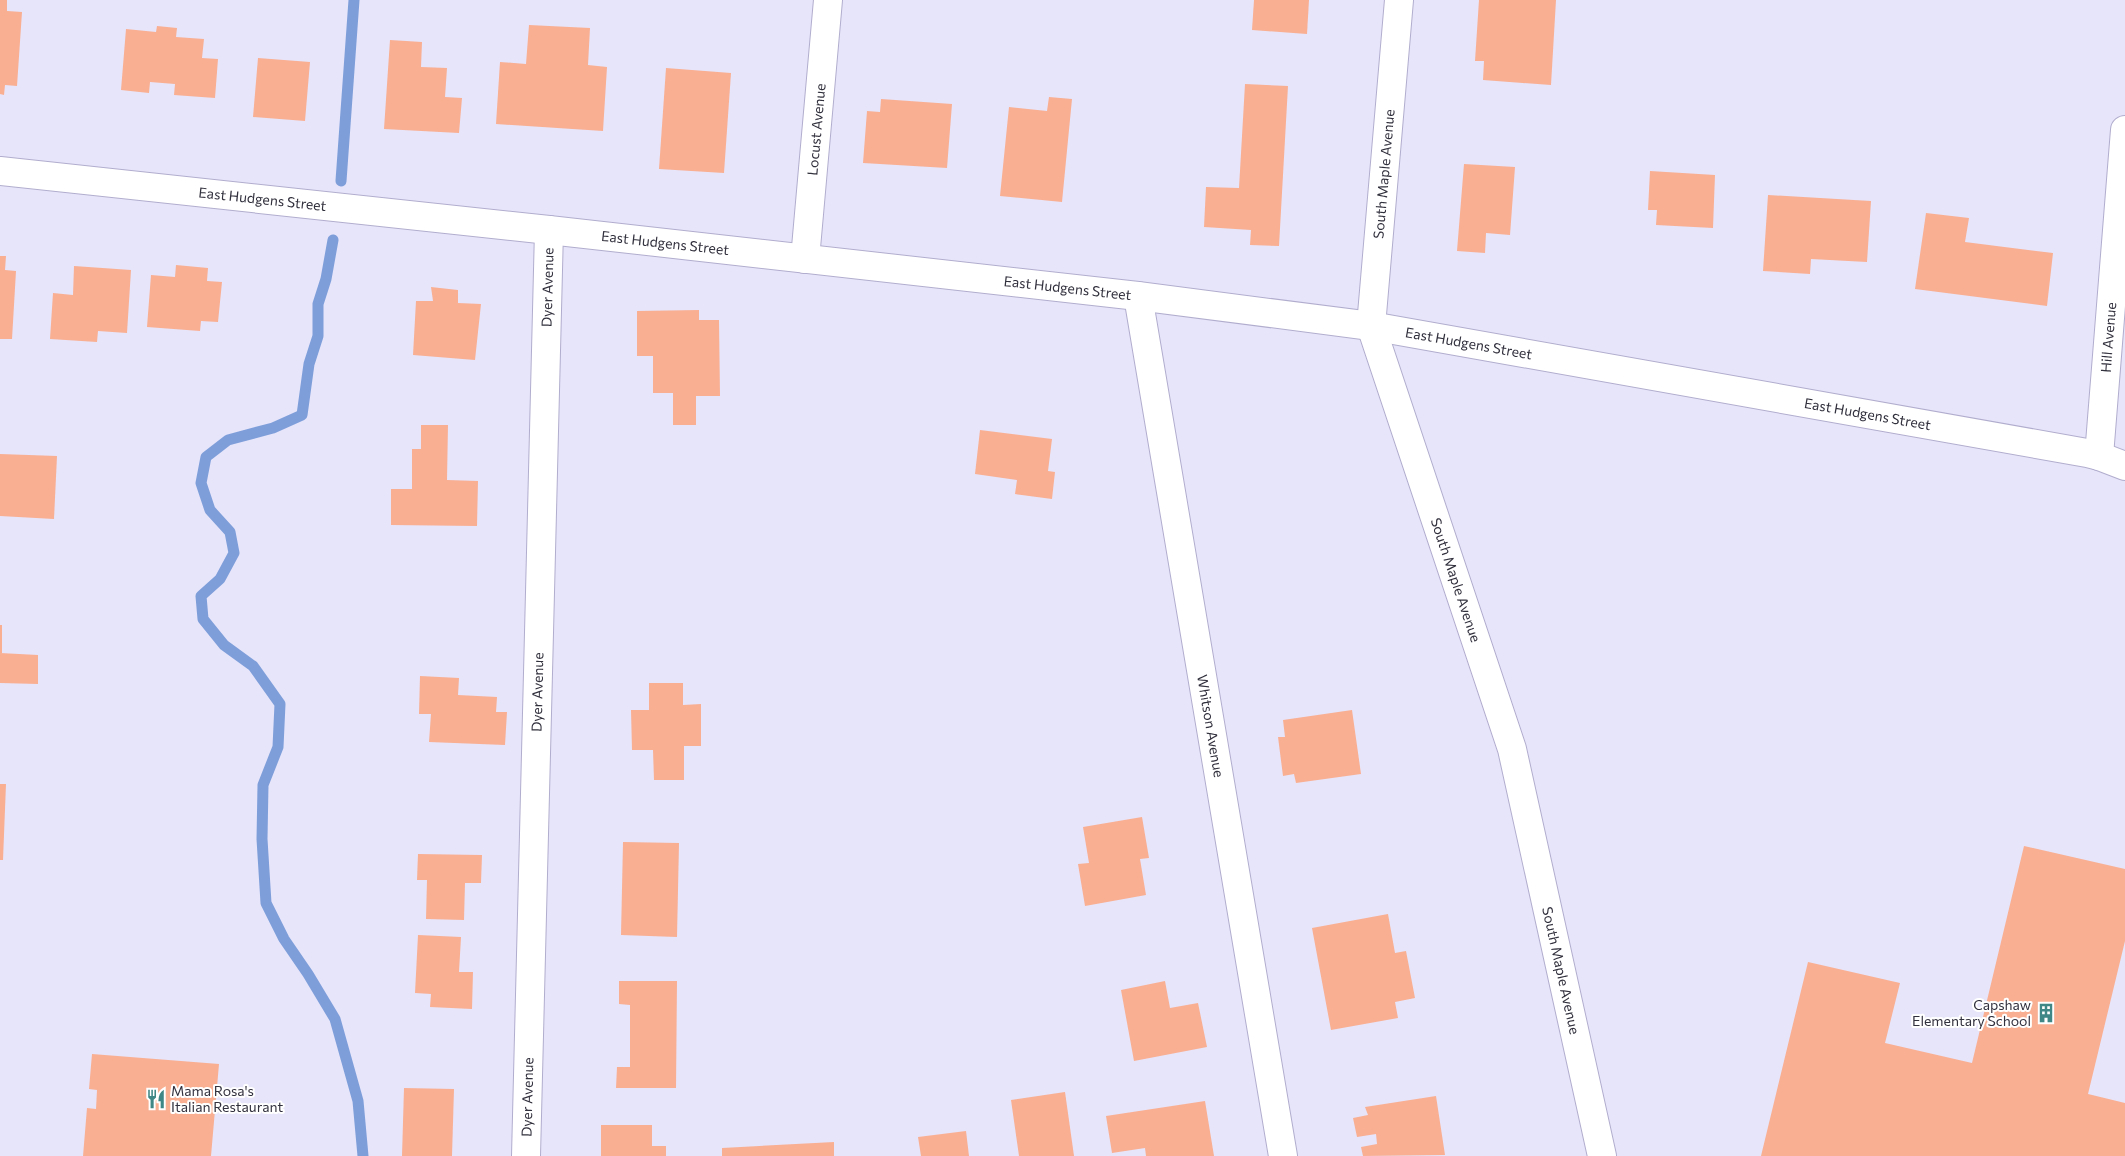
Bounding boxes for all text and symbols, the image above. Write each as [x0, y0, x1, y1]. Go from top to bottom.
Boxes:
street label: Locust Avenue [803, 83, 829, 176]
street label: South Maple Avenue [1369, 108, 1398, 239]
street label: East Hudgens Street [198, 183, 328, 214]
street label: East Hudgens Street [600, 227, 730, 258]
street label: Dyer Avenue [538, 247, 557, 327]
street label: East Hudgens Street [1003, 272, 1133, 303]
street label: Hill Avenue [2097, 301, 2119, 373]
street label: East Hudgens Street [1404, 323, 1534, 362]
street label: East Hudgens Street [1803, 394, 1933, 433]
street label: South Maple Avenue [1428, 515, 1485, 644]
street label: Dyer Avenue [528, 652, 547, 732]
street label: Whitson Avenue [1194, 673, 1228, 778]
street label: South Maple Avenue [1539, 905, 1584, 1036]
place label: Capshaw Elementary School [1912, 996, 2031, 1029]
building icon: Capshaw Elementary School [2035, 1002, 2057, 1024]
street label: Dyer Avenue [517, 1057, 536, 1137]
place label: Mama Rosa's Italian Restaurant [171, 1082, 283, 1115]
restaurant icon: Mama Rosa's Italian Restaurant [145, 1088, 167, 1110]

